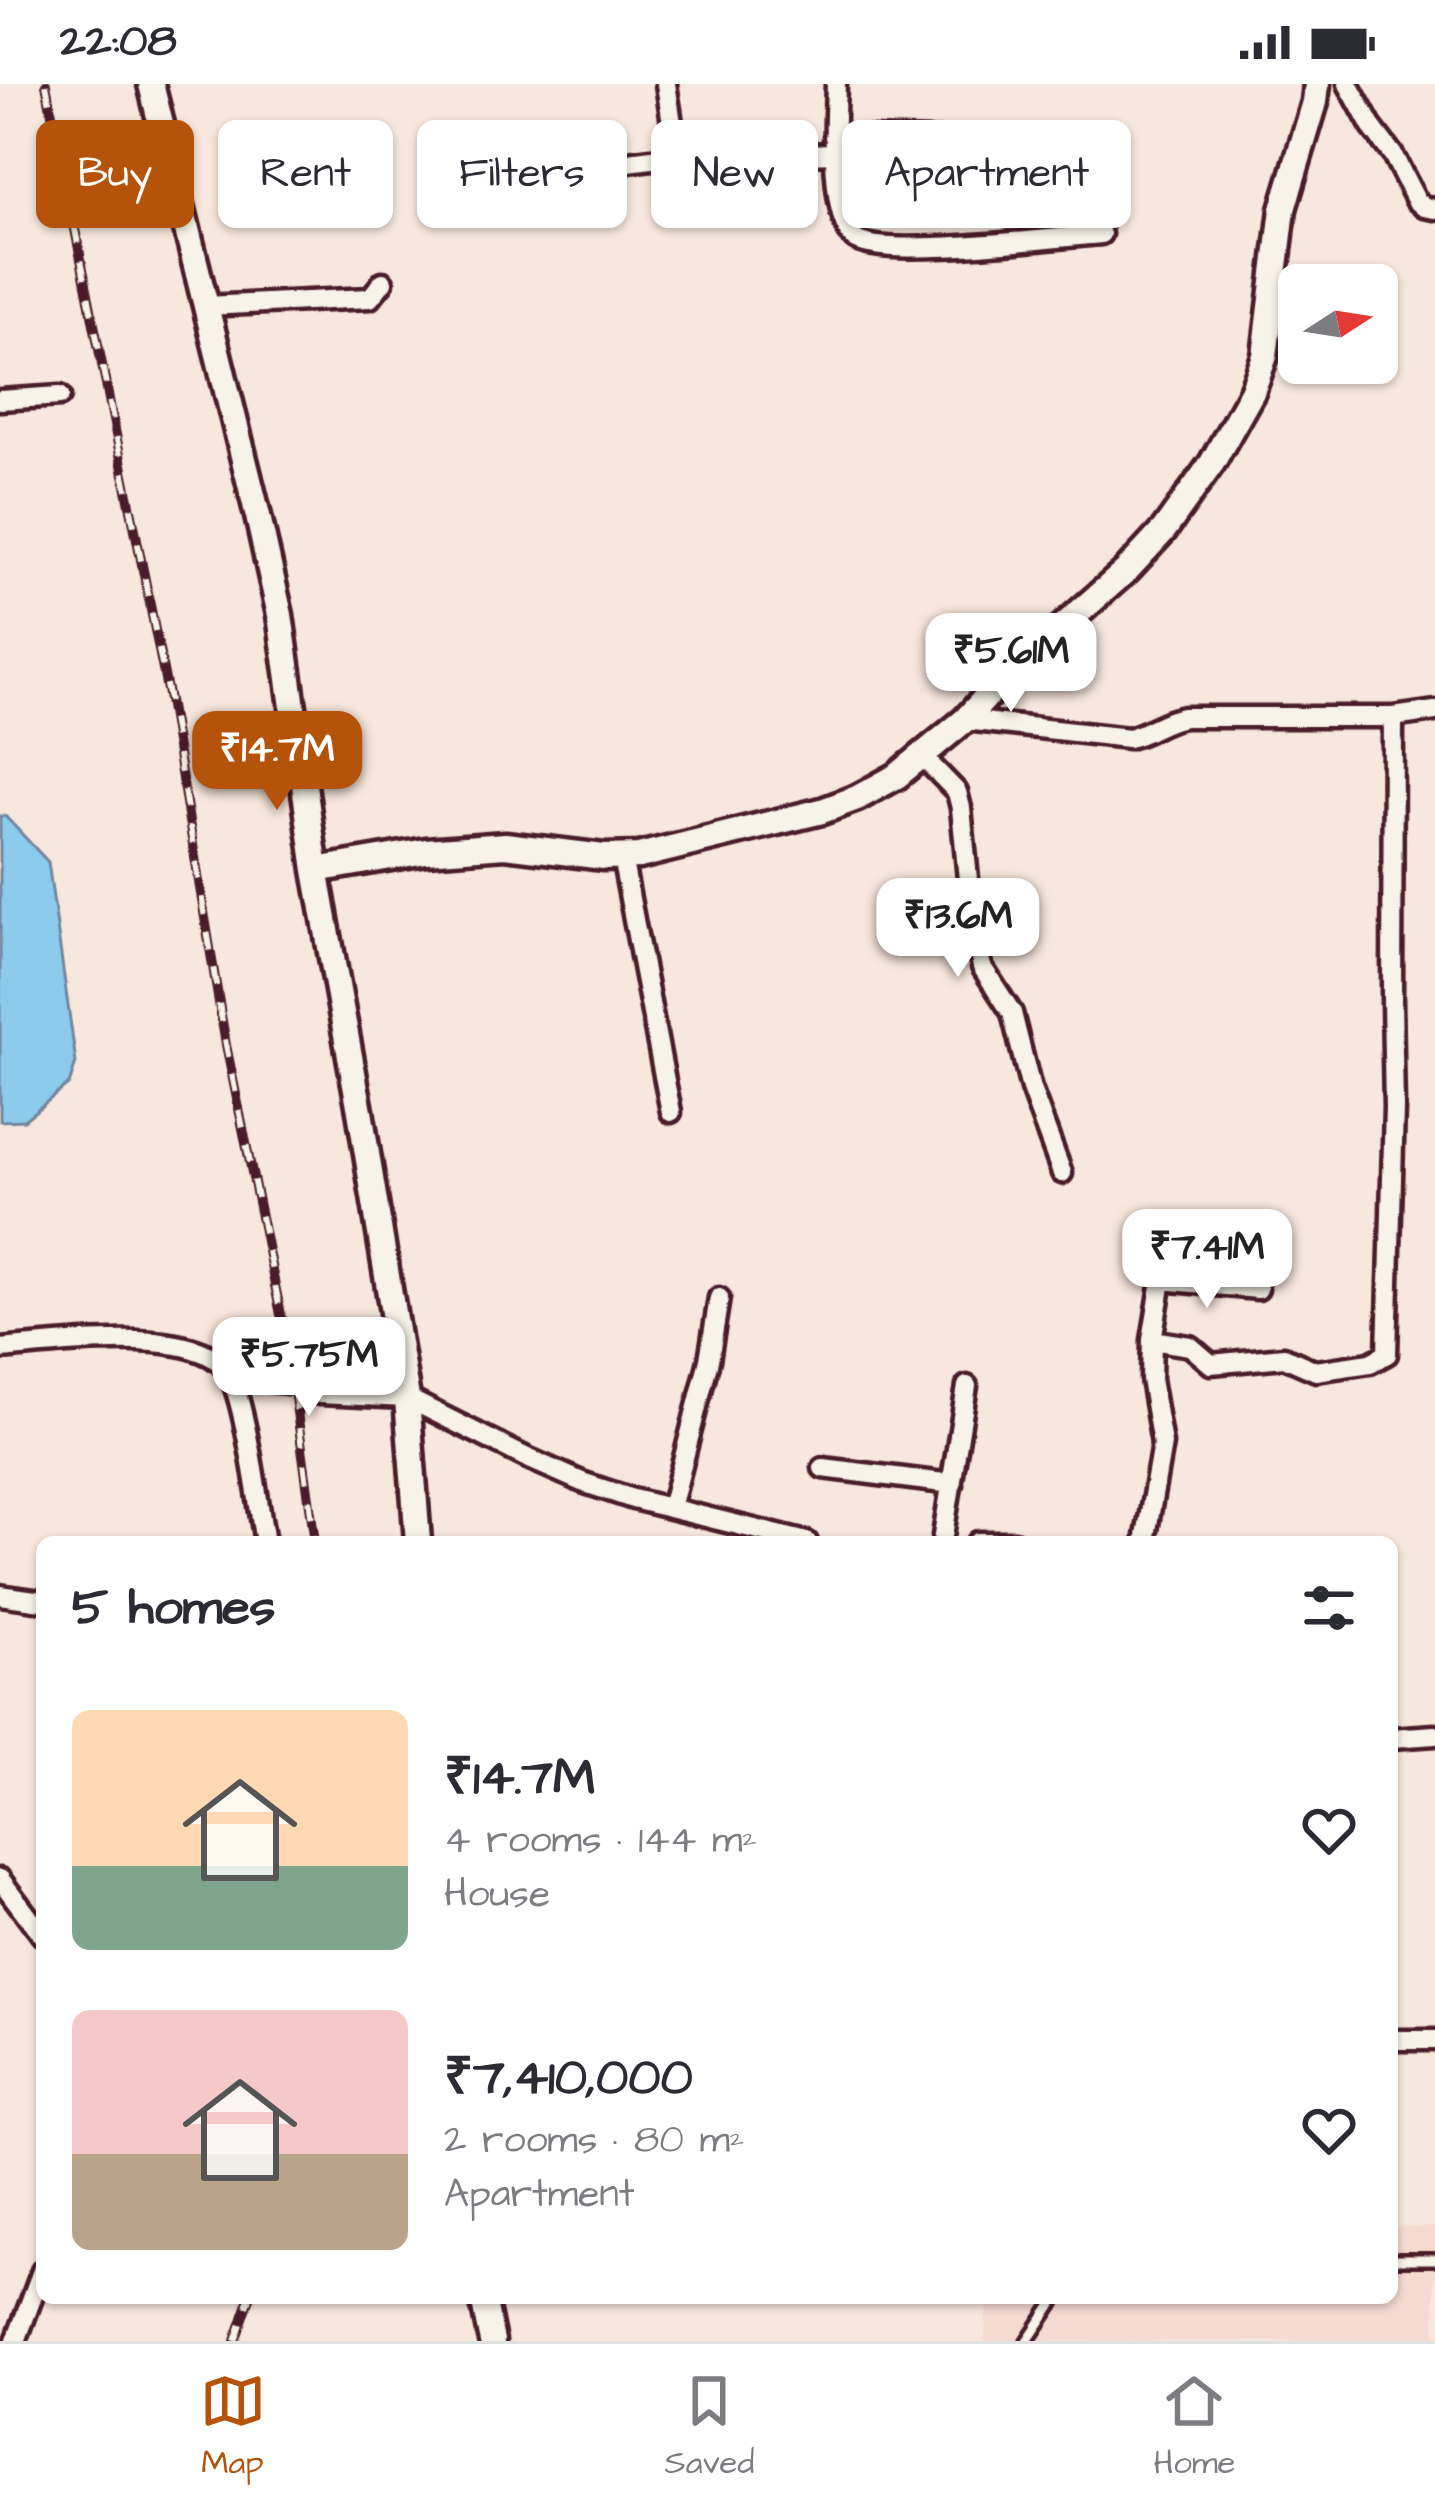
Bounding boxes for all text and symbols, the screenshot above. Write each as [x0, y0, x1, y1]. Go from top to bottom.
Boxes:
text: 22:08 [60, 11, 177, 73]
chip: Buy [36, 120, 194, 228]
chip: Rent [218, 120, 393, 228]
chip: Filters [417, 120, 627, 228]
chip: New [651, 120, 818, 228]
chip: Apartment [842, 120, 1131, 228]
north arrow [1278, 264, 1398, 384]
map controls [1278, 264, 1398, 384]
pin: ₹5.61M [913, 613, 1109, 715]
text: ₹5.61M [952, 625, 1070, 679]
pin: ₹14.7M [179, 711, 375, 813]
text: ₹14.7M [219, 723, 335, 777]
pin: ₹13.6M [860, 878, 1056, 980]
text: ₹13.6M [903, 890, 1013, 944]
pin: ₹7.41M [1109, 1209, 1305, 1311]
text: ₹7.41M [1149, 1221, 1265, 1275]
pin: ₹5.75M [211, 1317, 407, 1419]
text: ₹5.75M [239, 1329, 379, 1383]
text: 5 homes [72, 1573, 275, 1644]
icon: filters [1296, 1575, 1362, 1641]
text: ₹14.7M [444, 1743, 595, 1814]
icon: home [168, 1758, 312, 1902]
icon: heart [1296, 1797, 1362, 1863]
text: 4 rooms · 144 m² [444, 1814, 757, 1868]
text: House [444, 1868, 550, 1922]
text: ₹7,410,000 [444, 2043, 693, 2114]
icon: home [168, 2058, 312, 2202]
icon: heart [1296, 2097, 1362, 2163]
text: 2 rooms · 80 m² [444, 2114, 744, 2168]
text: Apartment [444, 2168, 635, 2222]
tab: Map [200, 2368, 266, 2486]
tab: Saved [665, 2368, 754, 2486]
tab: Home [1153, 2368, 1235, 2486]

